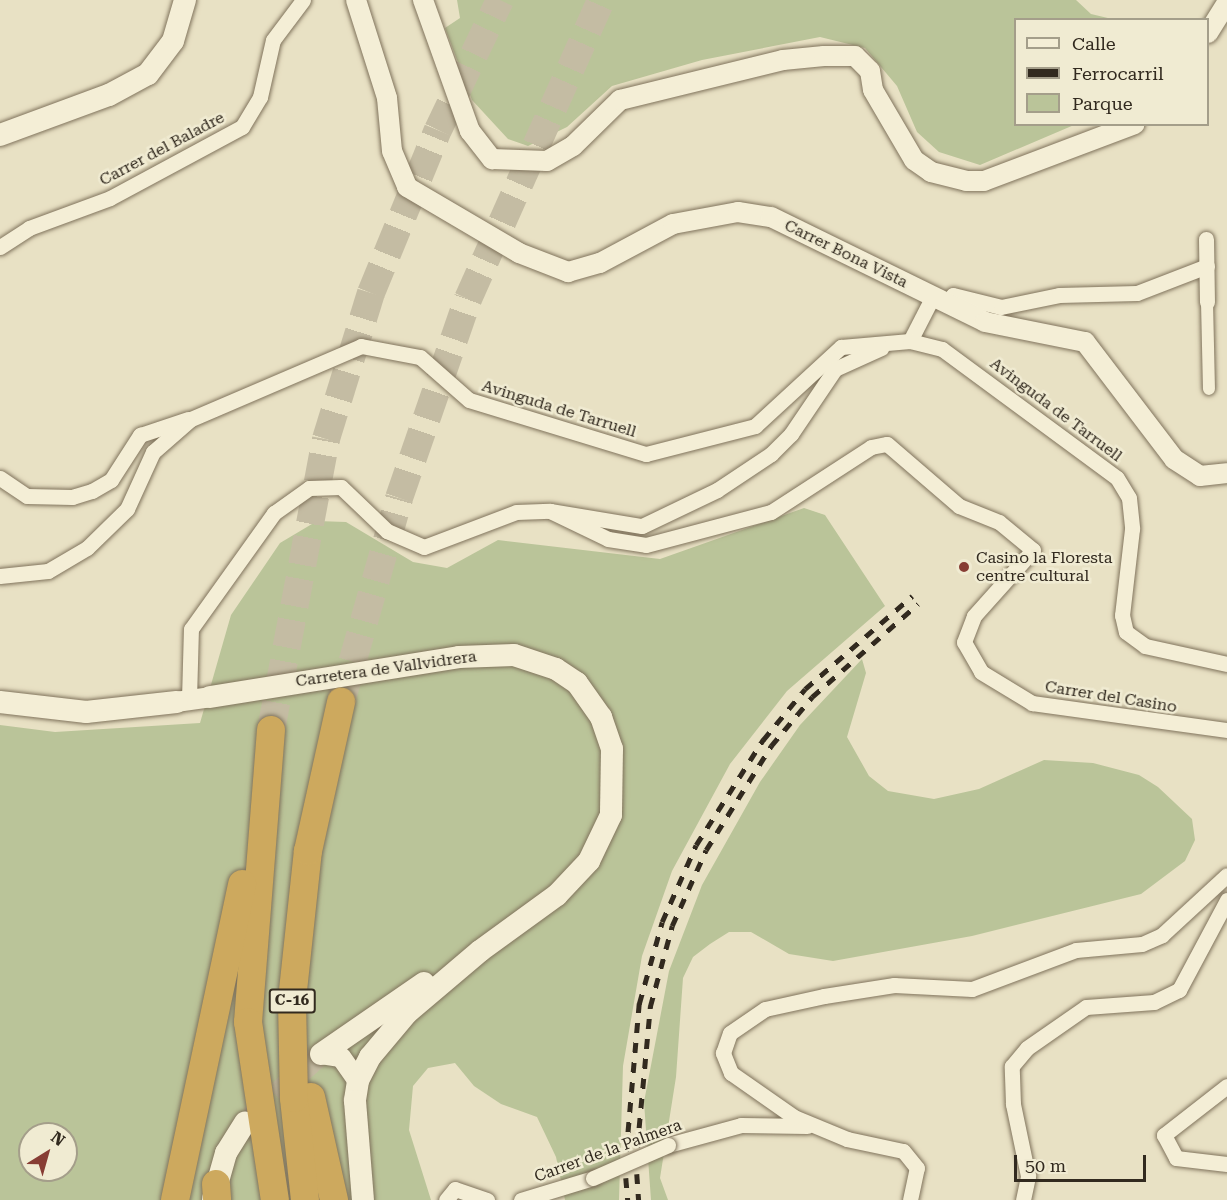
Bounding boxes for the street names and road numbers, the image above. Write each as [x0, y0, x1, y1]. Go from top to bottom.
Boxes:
street label: Carrer del Baladre [96, 108, 228, 190]
street label: Carrer Bona Vista [781, 216, 911, 292]
street label: Avinguda de Tarruell [986, 354, 1126, 466]
street label: Avinguda de Tarruell [479, 376, 639, 442]
street label: Carretera de Vallvidrera [294, 647, 478, 691]
street label: Carrer del Casino [1044, 677, 1178, 717]
road number: C-16 [268, 989, 316, 1013]
street label: Carrer de la Palmera [532, 1115, 684, 1187]

